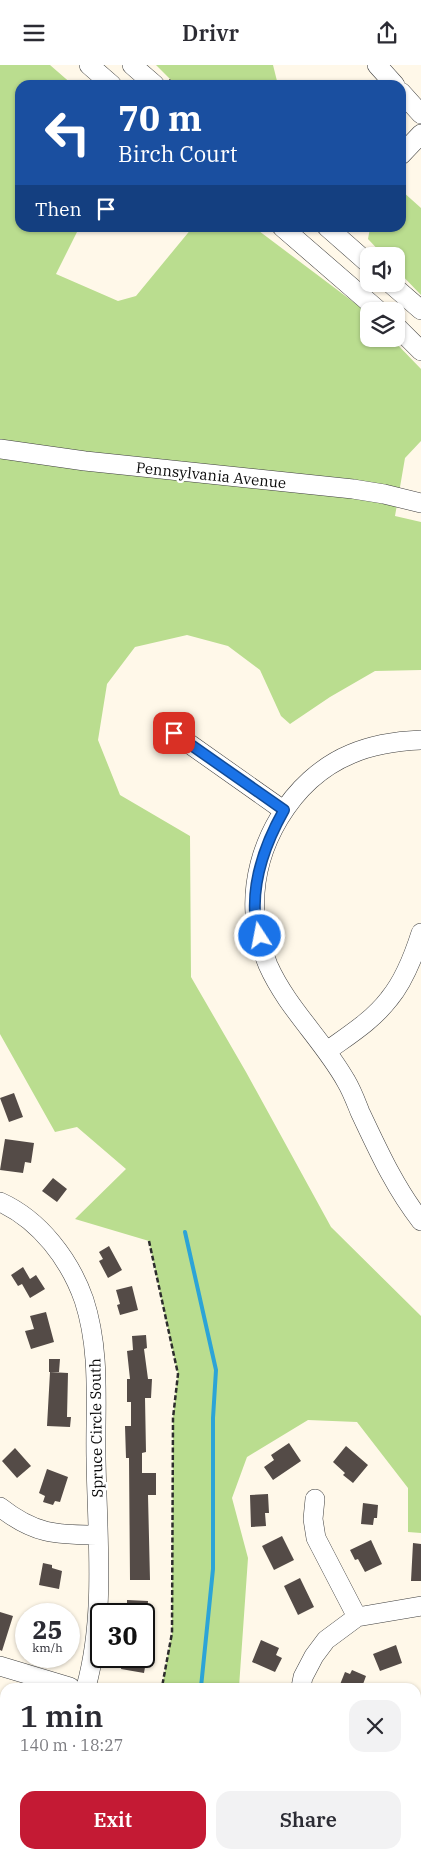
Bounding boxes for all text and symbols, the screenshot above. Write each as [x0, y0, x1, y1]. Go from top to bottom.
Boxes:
text: Drivr [182, 18, 239, 47]
icon: menu [20, 19, 48, 47]
icon: share [373, 19, 401, 47]
text: 70 m [118, 95, 202, 141]
icon: left [35, 100, 100, 165]
text: Birch Court [118, 139, 237, 168]
icon: arrive [92, 195, 120, 223]
text: Then [35, 197, 82, 221]
map controls [360, 247, 405, 347]
button: sound [360, 247, 405, 292]
button: layers [360, 302, 405, 347]
street label: Pennsylvania Avenue [135, 458, 287, 492]
pin [153, 712, 195, 754]
icon: arrive [160, 719, 188, 747]
position arrow [233, 909, 285, 961]
street label: Spruce Circle South [85, 1358, 107, 1498]
speed limit sign: 30 [90, 1603, 155, 1668]
text: 25 [32, 1613, 63, 1646]
text: km/h [32, 1640, 63, 1655]
text: 1 min [20, 1696, 103, 1735]
button: close [349, 1700, 401, 1752]
text: 140 m · 18:27 [20, 1735, 123, 1755]
button: Exit [20, 1791, 206, 1849]
button: Share [216, 1791, 401, 1849]

